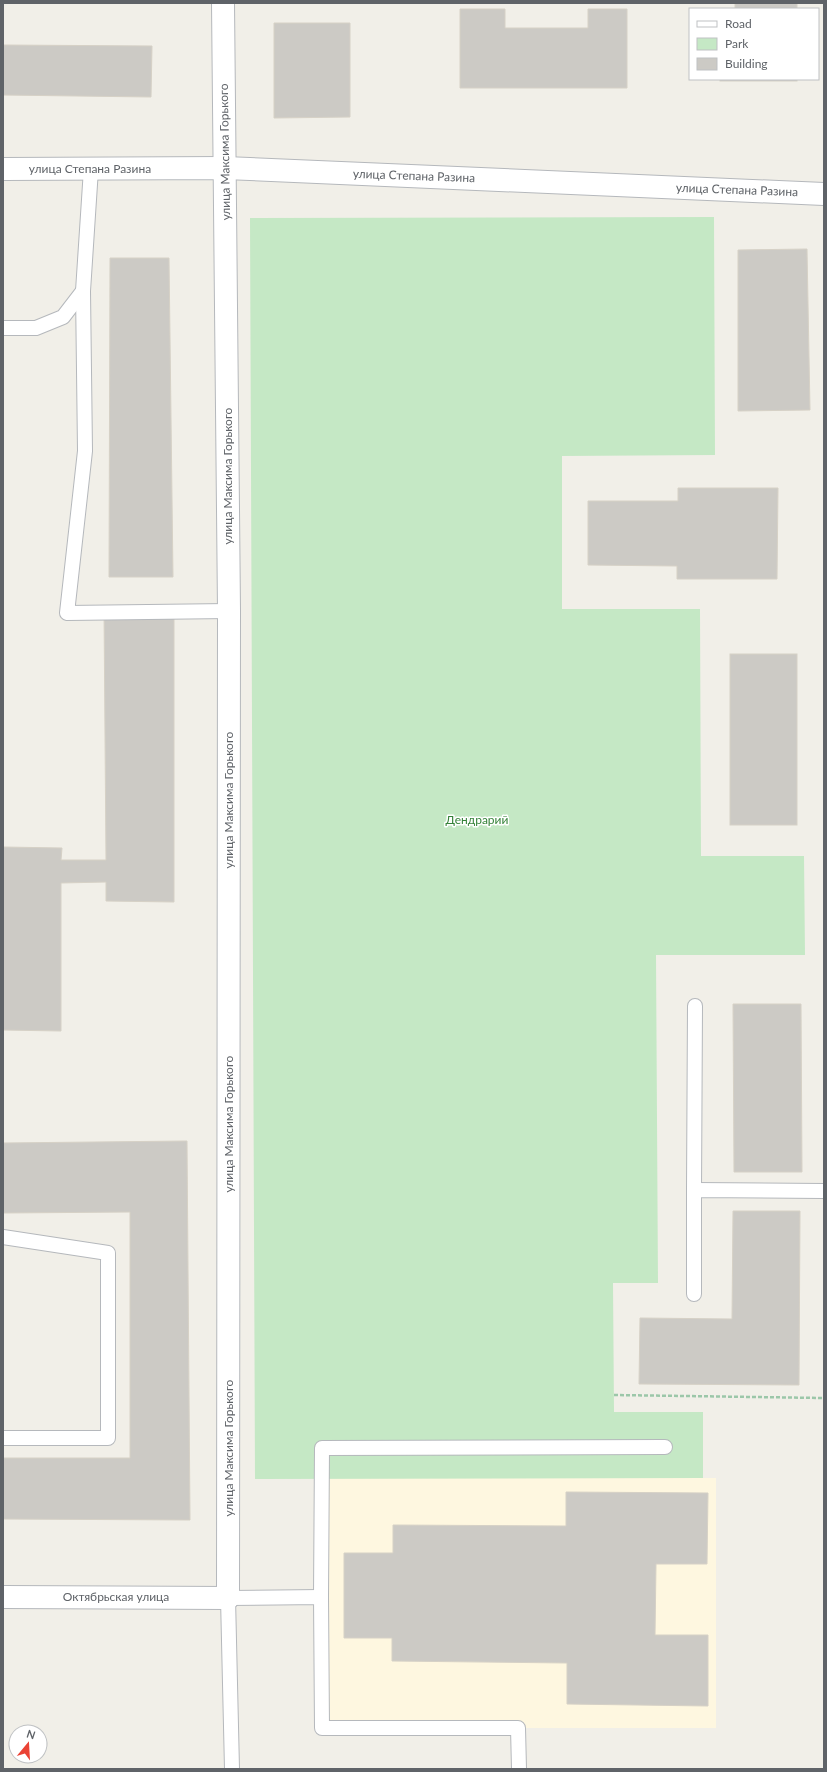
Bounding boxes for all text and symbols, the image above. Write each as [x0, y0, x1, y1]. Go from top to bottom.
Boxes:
legend [689, 8, 819, 80]
text: Road [725, 16, 752, 31]
text: Park [725, 36, 749, 51]
text: Building [725, 56, 768, 71]
street label: улица Максима Горького [216, 83, 233, 221]
street label: улица Степана Разина [29, 161, 151, 176]
street label: улица Степана Разина [353, 166, 475, 185]
street label: улица Степана Разина [676, 180, 798, 199]
street label: улица Максима Горького [220, 407, 235, 544]
street label: улица Максима Горького [221, 731, 236, 868]
park label: Дендрарий [446, 812, 508, 827]
street label: улица Максима Горького [221, 1055, 236, 1192]
street label: улица Максима Горького [221, 1379, 236, 1516]
street label: Октябрьская улица [63, 1589, 169, 1604]
north arrow [8, 1724, 48, 1764]
text: N [25, 1727, 37, 1742]

